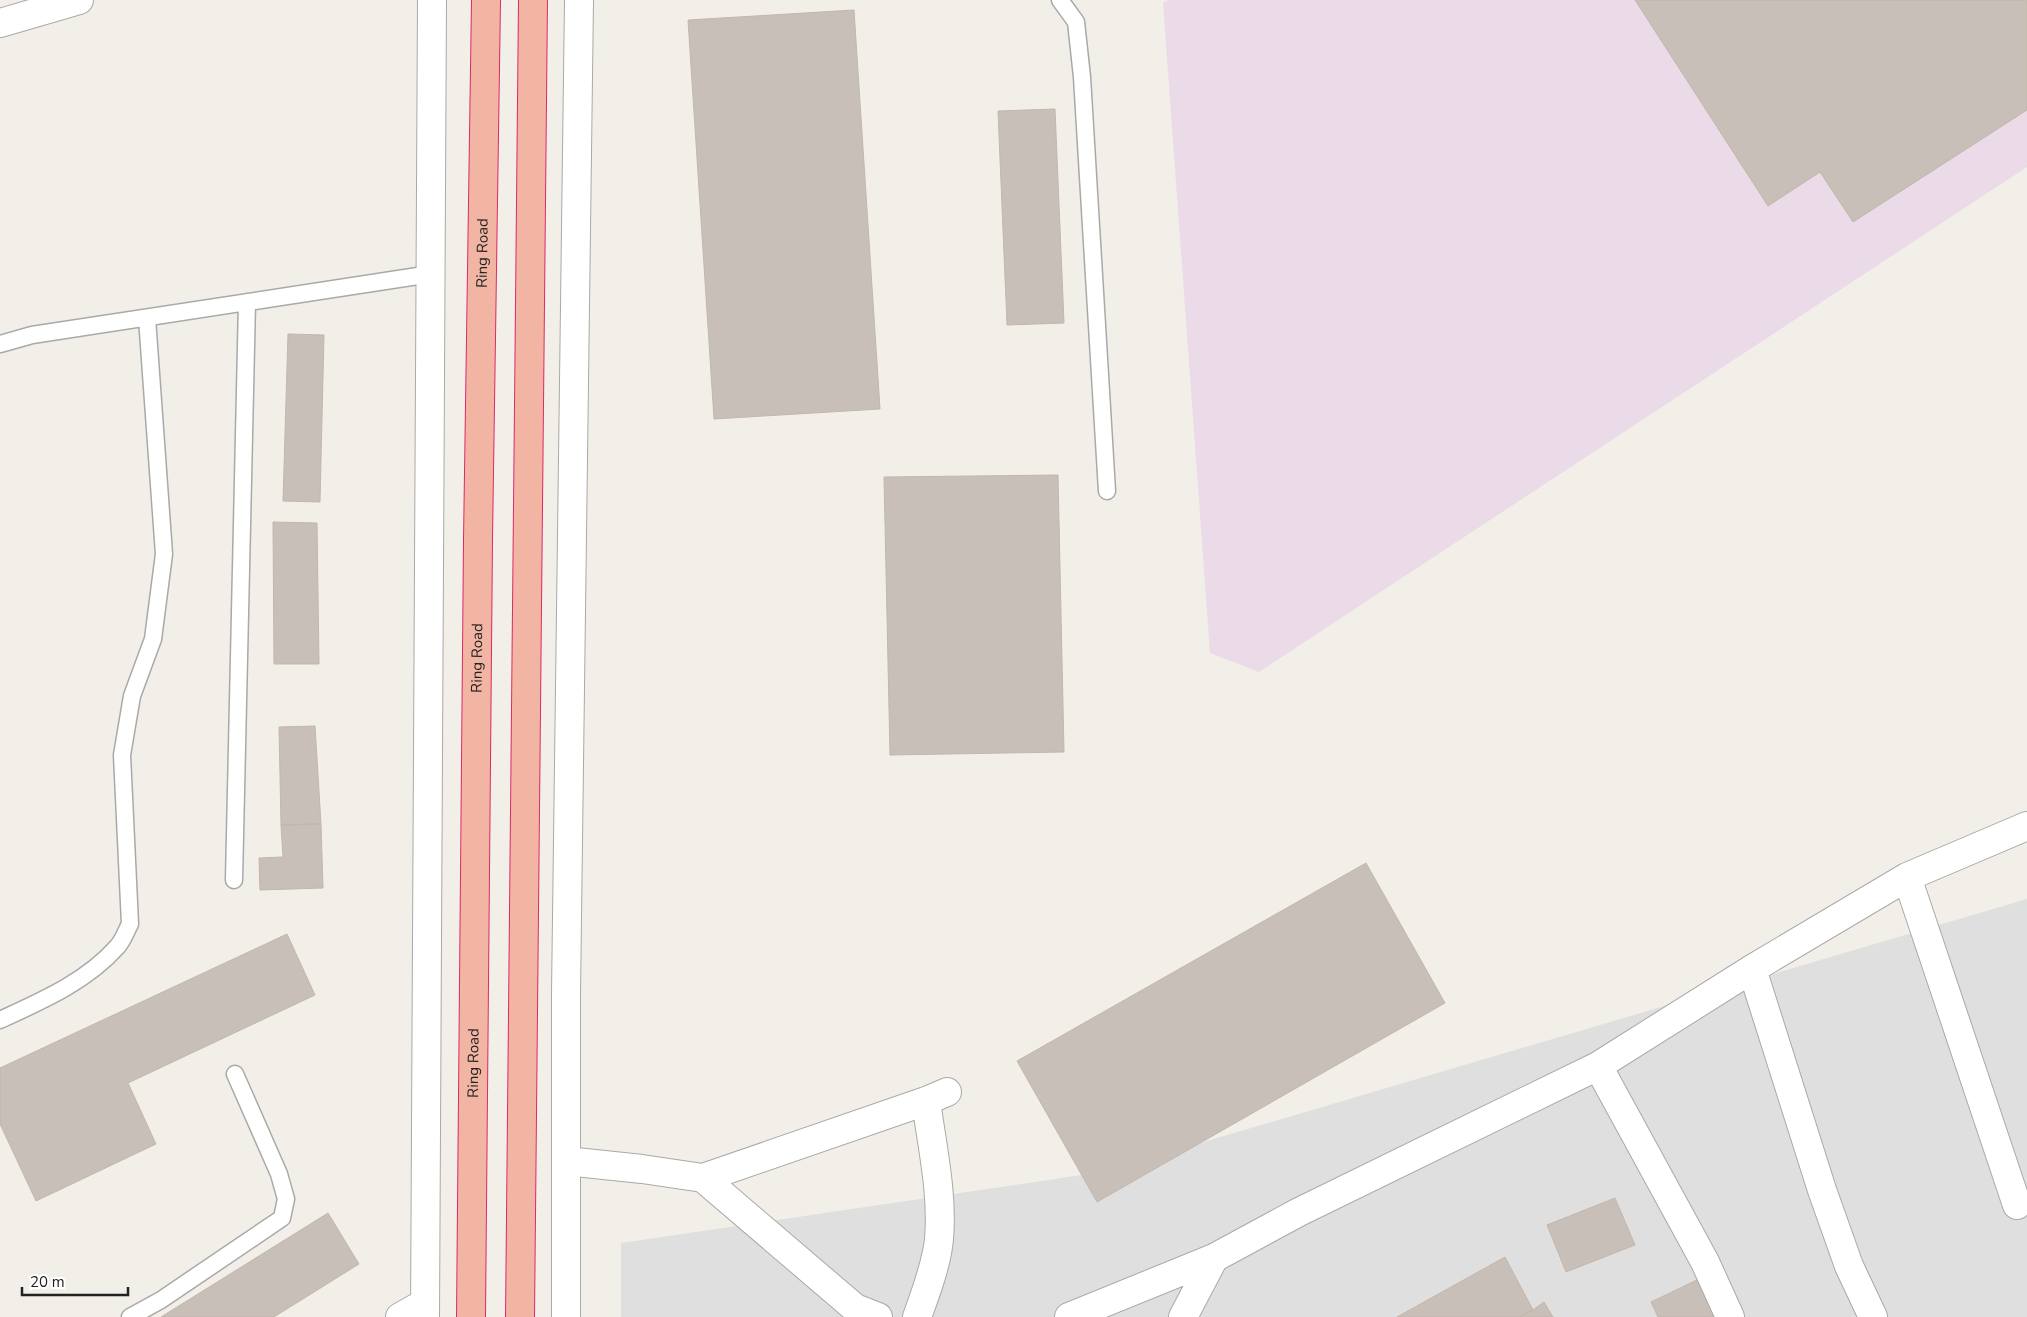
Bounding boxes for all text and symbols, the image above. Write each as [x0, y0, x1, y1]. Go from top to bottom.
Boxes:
street label: Ring Road [472, 218, 493, 288]
street label: Ring Road [467, 623, 487, 693]
street label: Ring Road [463, 1028, 484, 1098]
scale bar [22, 1264, 129, 1296]
text: 20 m [30, 1272, 65, 1292]

